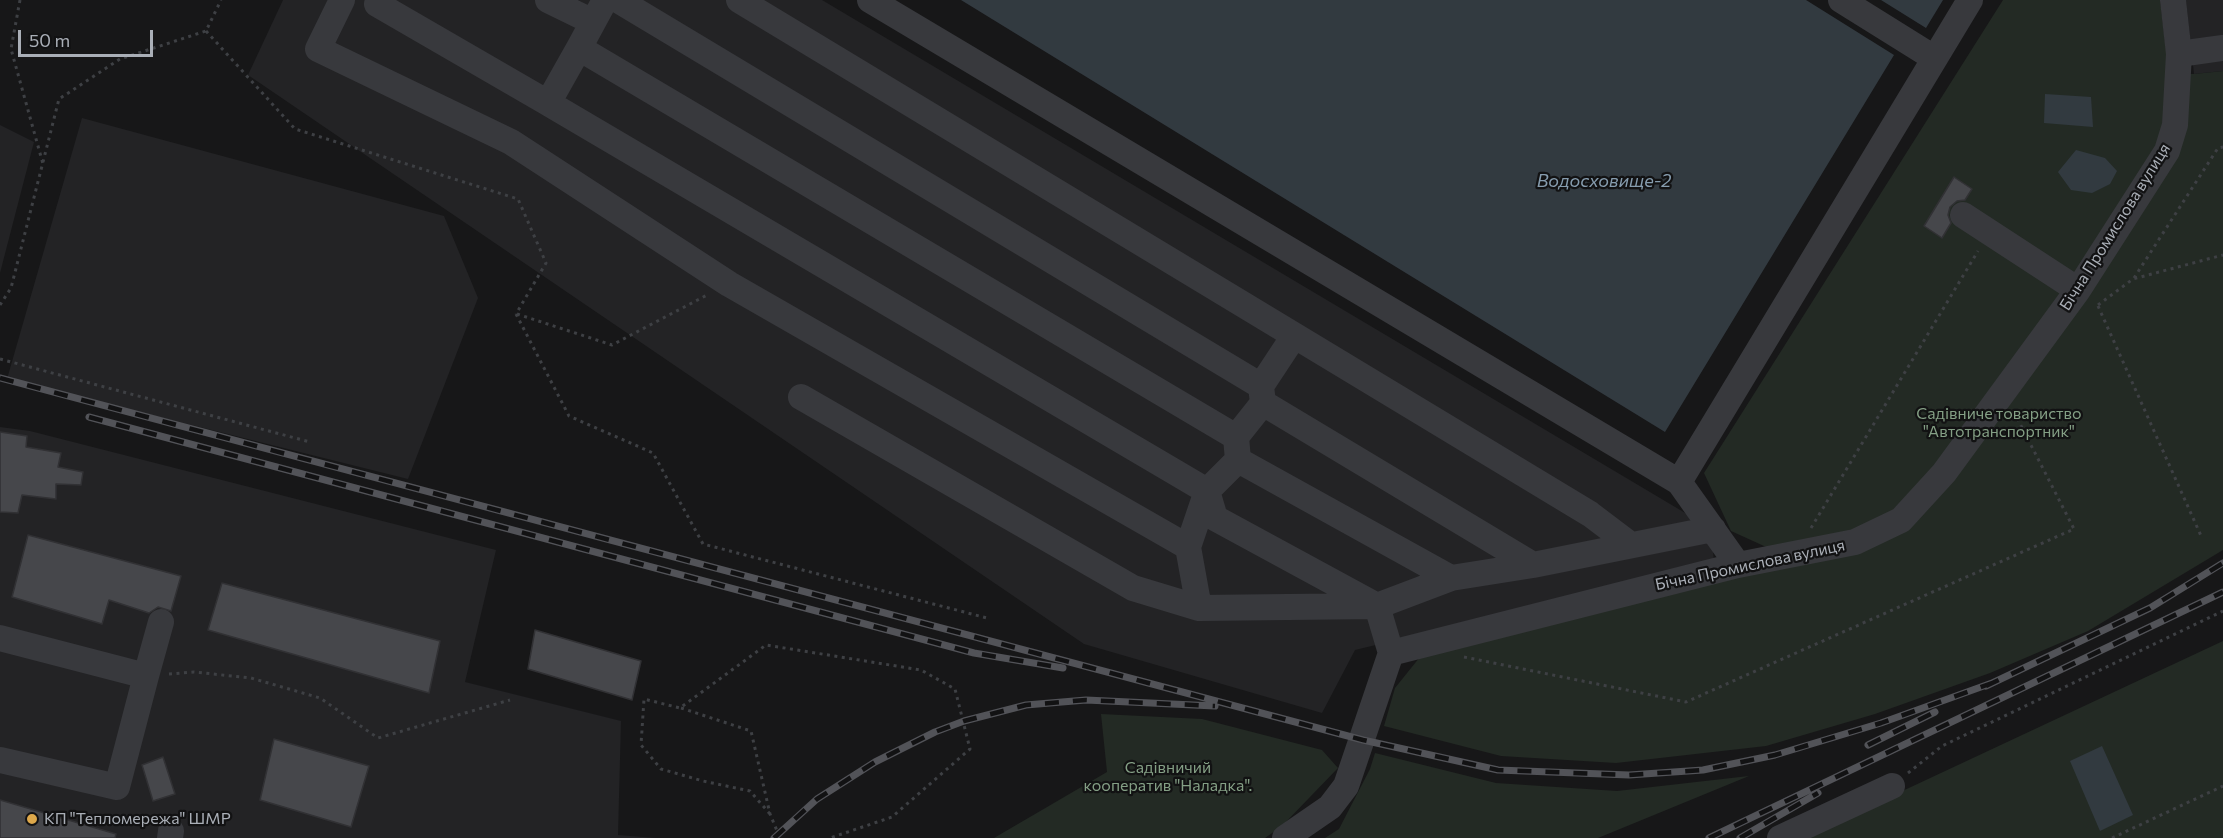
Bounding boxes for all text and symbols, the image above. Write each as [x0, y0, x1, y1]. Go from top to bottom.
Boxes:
scale bar [21, 18, 156, 56]
text: 50 m [29, 29, 70, 51]
street label: Бічна Промислова вулиця [2056, 140, 2174, 314]
water label: Водосховище-2 [1537, 170, 1671, 192]
park label: Садівниче товариство "Автотранспортник" [1916, 404, 2082, 442]
street label: Бічна Промислова вулиця [1653, 536, 1847, 594]
park label: Садівничий кооператив "Наладка". [1084, 758, 1252, 796]
place label: КП "Тепломережа" ШМР [44, 809, 231, 829]
marker: КП "Тепломережа" ШМР [25, 812, 39, 826]

